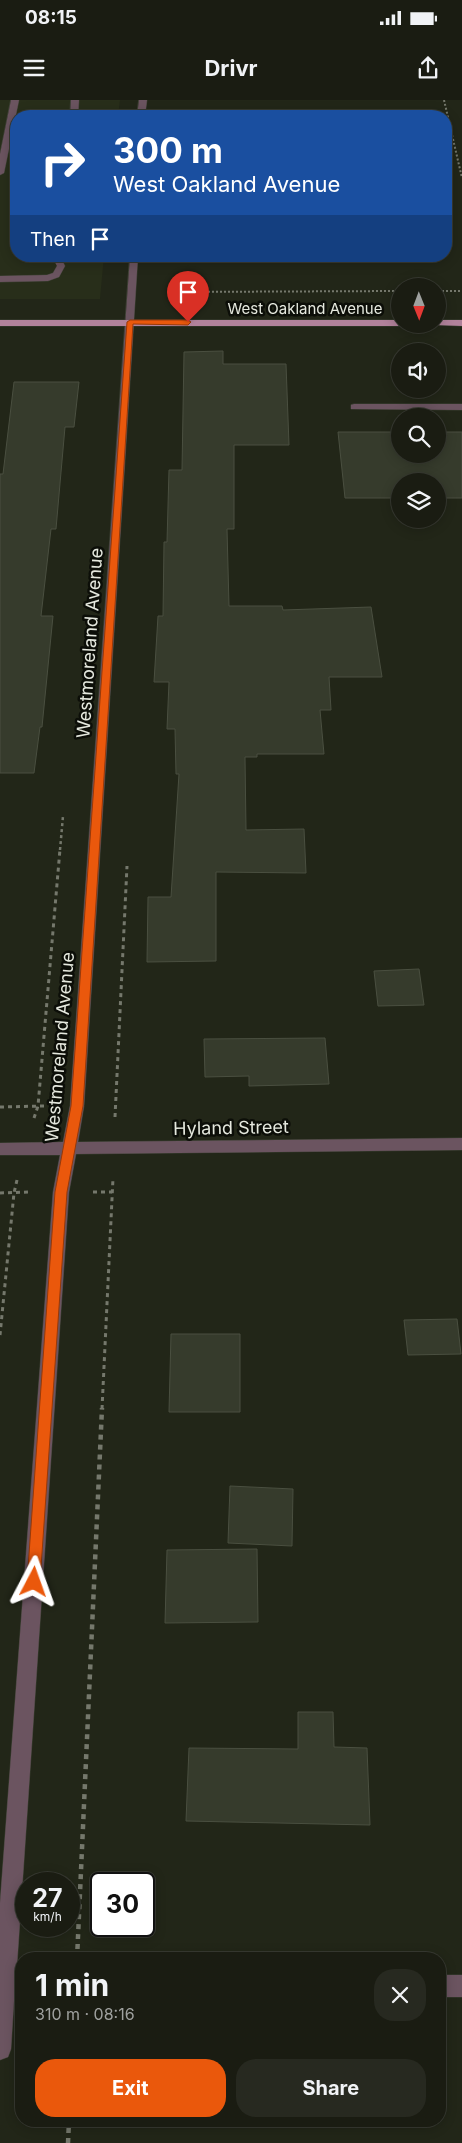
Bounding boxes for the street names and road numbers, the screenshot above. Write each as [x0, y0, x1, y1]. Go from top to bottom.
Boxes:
street label: West Oakland Avenue [228, 299, 382, 318]
street label: Westmoreland Avenue [72, 547, 107, 739]
street label: Westmoreland Avenue [41, 951, 78, 1143]
street label: Hyland Street [173, 1116, 289, 1139]

